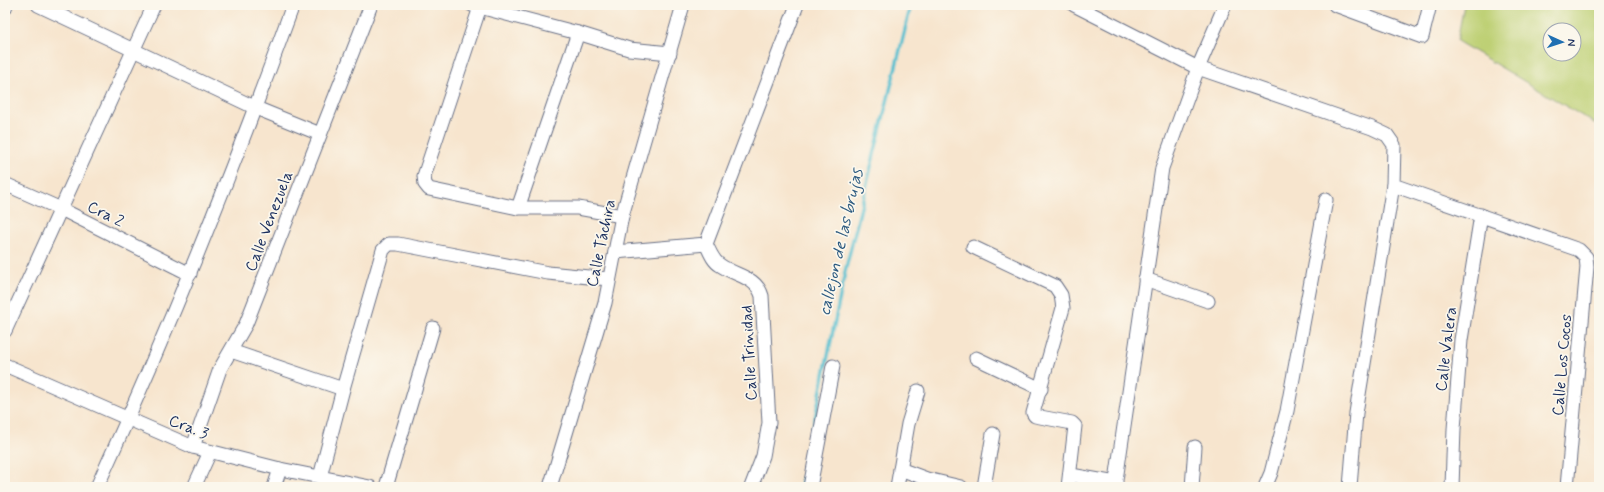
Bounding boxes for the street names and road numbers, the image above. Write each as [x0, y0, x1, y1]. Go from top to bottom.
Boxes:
street label: Calle Venezuela [241, 168, 298, 275]
street label: Cra 2 [83, 196, 127, 232]
street label: Calle Táchira [582, 197, 621, 289]
street label: Calle Trinidad [737, 305, 762, 401]
street label: Calle Valera [1431, 305, 1462, 393]
street label: Calle Los Cocos [1548, 313, 1577, 417]
street label: Cra. 3 [166, 410, 211, 445]

